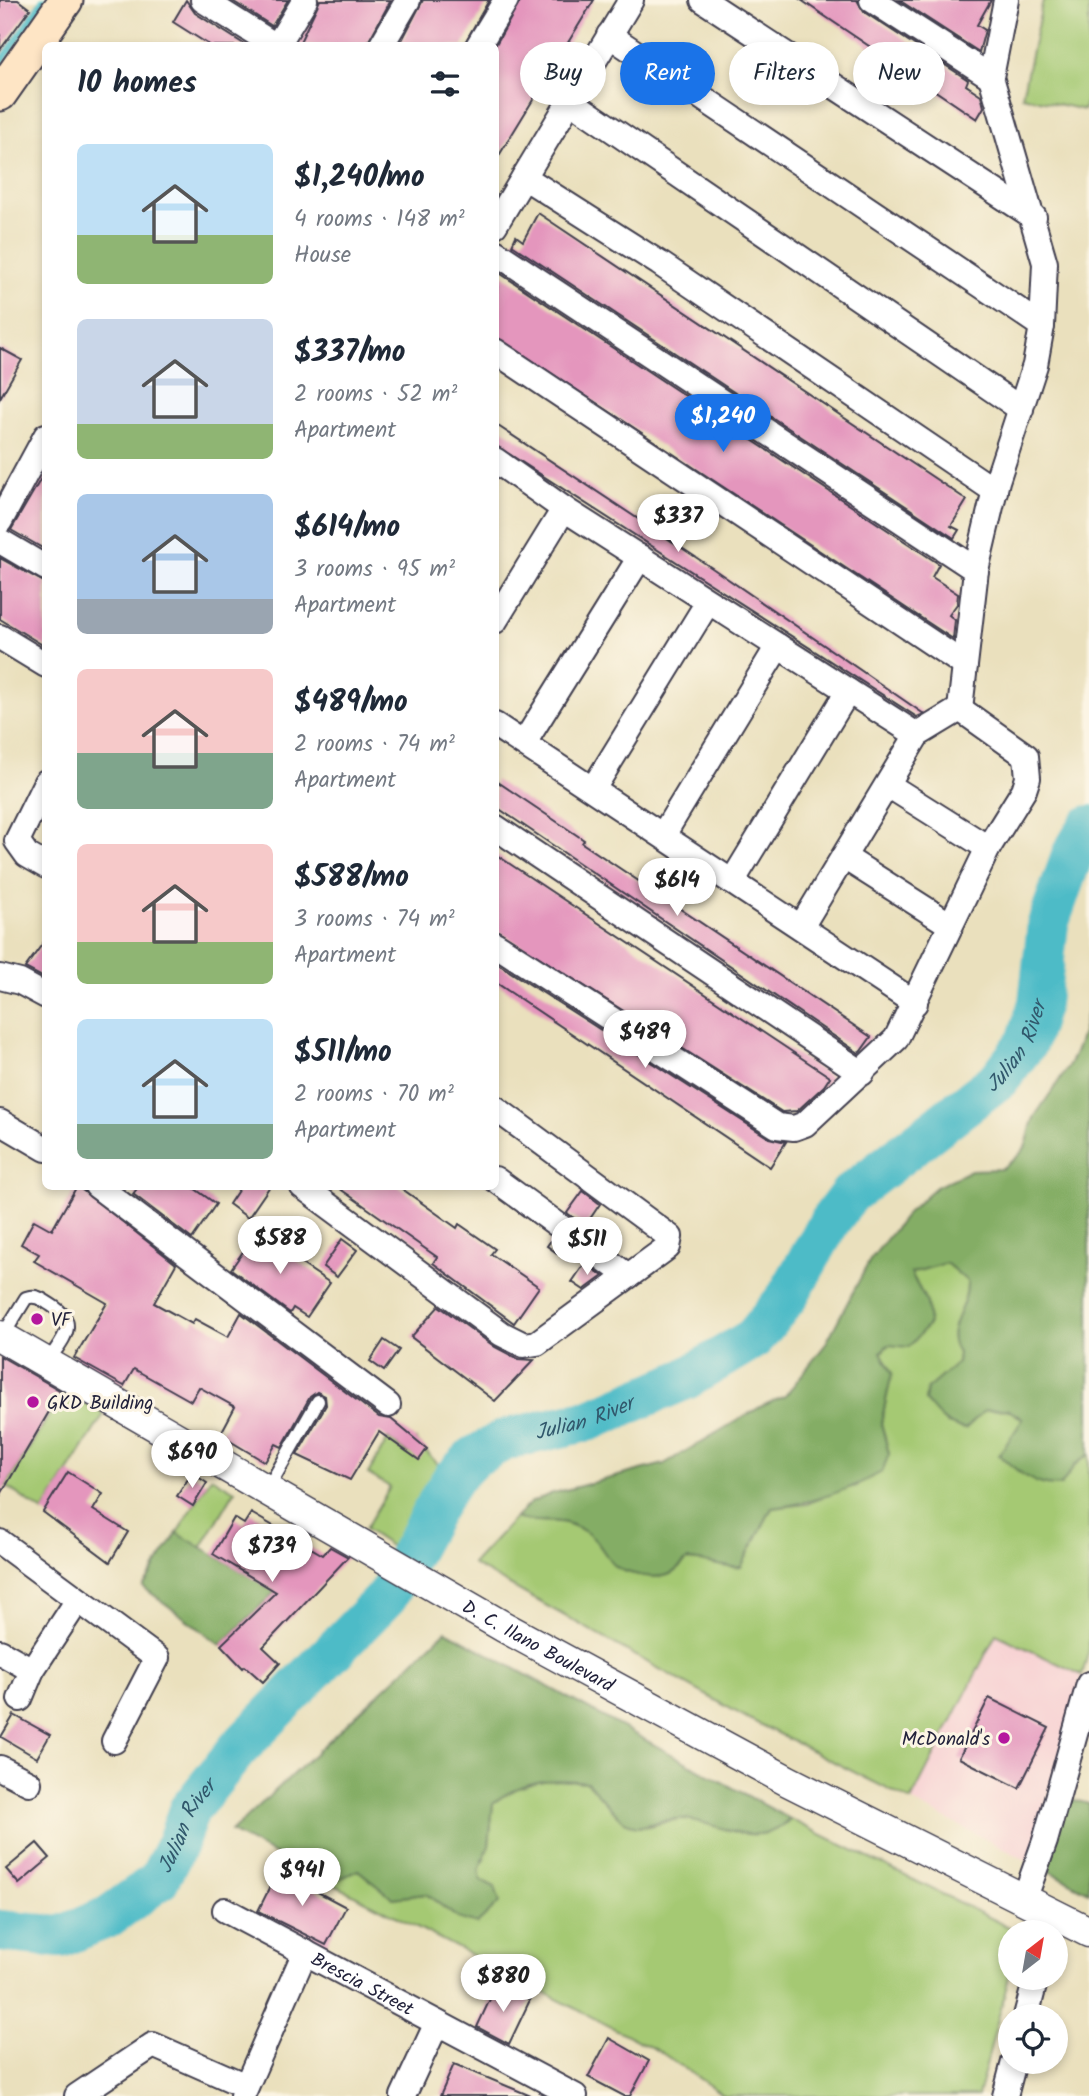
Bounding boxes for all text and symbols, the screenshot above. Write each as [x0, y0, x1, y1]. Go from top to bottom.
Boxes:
chip: Buy [520, 42, 606, 105]
chip: Rent [620, 42, 715, 105]
chip: Filters [729, 42, 839, 105]
chip: New [853, 42, 945, 105]
text: 10 homes [77, 60, 197, 108]
icon: filters [426, 65, 464, 103]
text: $1,240/mo [294, 154, 425, 202]
icon: home [133, 172, 217, 256]
text: 4 rooms · 148 m² [294, 202, 465, 238]
text: House [294, 238, 351, 274]
text: $337/mo [294, 329, 405, 377]
icon: home [133, 347, 217, 431]
text: 2 rooms · 52 m² [294, 377, 457, 413]
pin: $1,240 [666, 394, 780, 454]
text: $1,240 [691, 399, 755, 435]
text: Apartment [294, 413, 396, 449]
pin: $337 [637, 494, 719, 554]
text: $337 [653, 499, 703, 535]
text: $614/mo [294, 504, 400, 552]
icon: home [133, 522, 217, 606]
text: 3 rooms · 95 m² [294, 552, 455, 588]
text: Apartment [294, 588, 396, 624]
text: $489/mo [294, 679, 408, 727]
icon: home [133, 697, 217, 781]
text: 2 rooms · 74 m² [294, 727, 455, 763]
text: Apartment [294, 763, 396, 799]
text: $588/mo [294, 854, 409, 902]
pin: $614 [636, 858, 718, 918]
text: $614 [654, 863, 700, 899]
icon: home [133, 872, 217, 956]
text: 3 rooms · 74 m² [294, 902, 455, 938]
text: Apartment [294, 938, 396, 974]
water label: Julian River [979, 994, 1058, 1102]
pin: $489 [604, 1010, 686, 1070]
text: $489 [619, 1015, 671, 1051]
text: $511/mo [294, 1029, 392, 1077]
icon: home [133, 1047, 217, 1131]
text: 2 rooms · 70 m² [294, 1077, 454, 1113]
text: Apartment [294, 1113, 396, 1149]
pin: $588 [239, 1216, 321, 1276]
pin: $511 [546, 1218, 628, 1277]
text: $588 [254, 1221, 306, 1257]
text: $511 [567, 1222, 607, 1258]
place label: VF [51, 1306, 73, 1336]
marker: VF [29, 1311, 45, 1327]
water label: Julian River [532, 1387, 643, 1450]
place label: GKD Building [47, 1389, 153, 1419]
marker: GKD Building [25, 1394, 41, 1410]
pin: $690 [151, 1430, 233, 1490]
text: $690 [167, 1435, 217, 1471]
pin: $739 [231, 1524, 313, 1584]
text: $739 [248, 1529, 296, 1565]
street label: D. C. Ilano Boulevard [456, 1593, 619, 1701]
place label: McDonald's [902, 1725, 990, 1755]
marker: McDonald's [996, 1730, 1012, 1746]
water label: Julian River [150, 1770, 228, 1879]
pin: $941 [261, 1848, 343, 1908]
text: $941 [280, 1853, 324, 1889]
north arrow [998, 1920, 1068, 1990]
map controls [998, 1920, 1068, 2074]
street label: Brescia Street [305, 1945, 419, 2025]
pin: $880 [462, 1954, 544, 2014]
text: $880 [477, 1959, 529, 1995]
button: locate [998, 2004, 1068, 2074]

